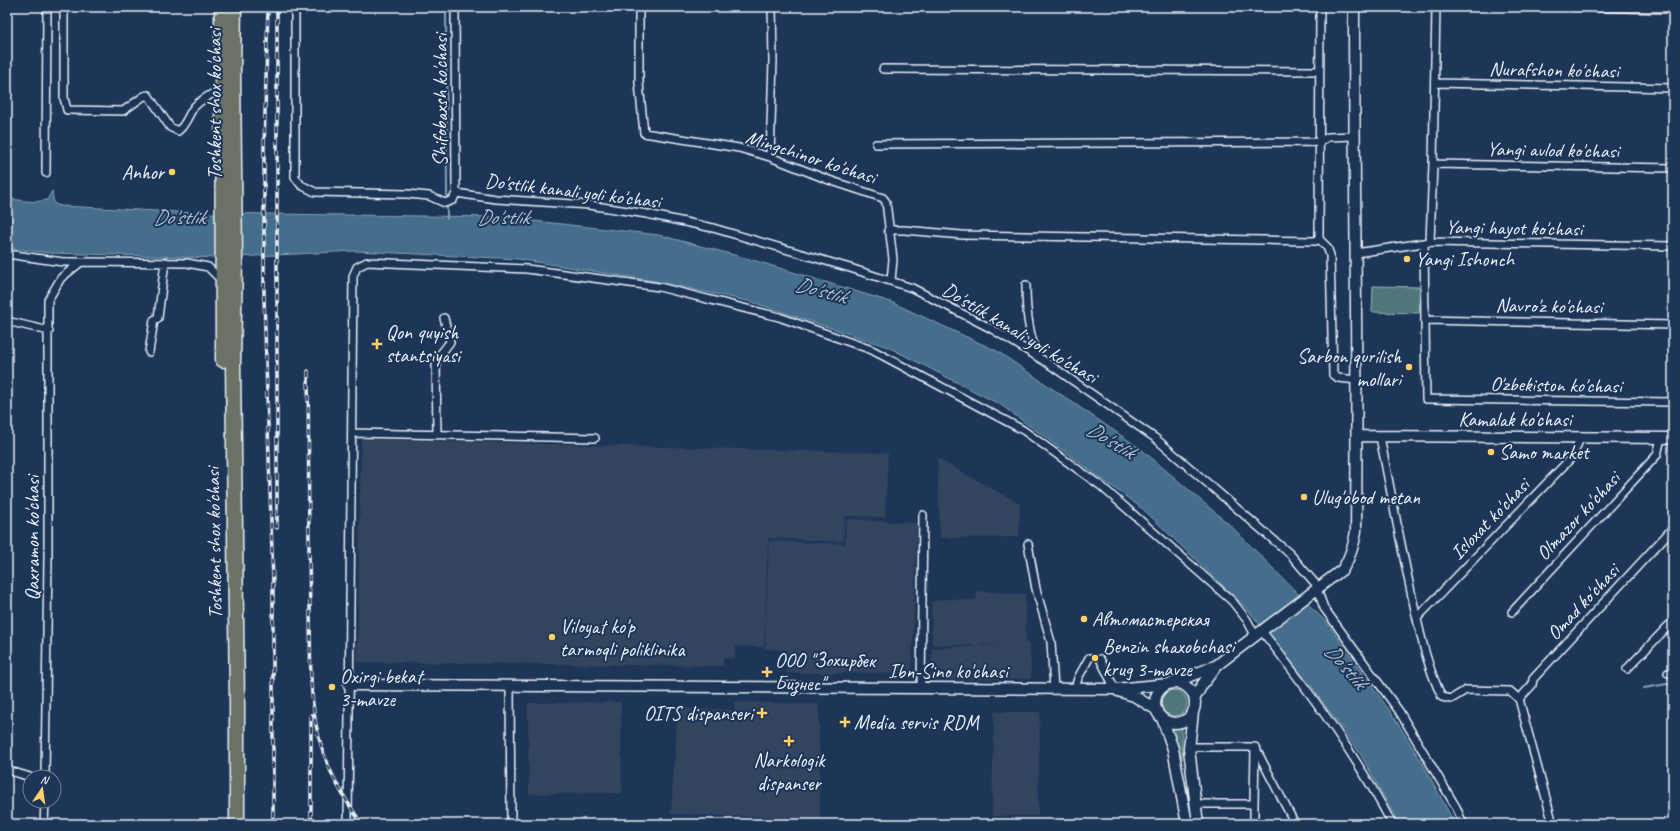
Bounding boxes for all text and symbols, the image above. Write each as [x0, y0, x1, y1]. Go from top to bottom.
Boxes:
street label: Toshkent shox ko'chasi [202, 26, 227, 180]
street label: Shifobaxsh ko'chasi [428, 31, 453, 166]
street label: Nurafshon ko'chasi [1489, 56, 1621, 84]
street label: Mingchinor ko'chasi [743, 124, 881, 191]
street label: Yangi avlod ko'chasi [1487, 136, 1622, 164]
place label: Anhor [122, 160, 166, 185]
marker: Anhor [167, 167, 177, 177]
street label: Do'stlik kanali yoli ko'chasi [484, 168, 664, 214]
water label: Do'stlik [153, 204, 208, 230]
water label: Do'stlik [477, 204, 532, 230]
street label: Yangi hayot ko'chasi [1445, 214, 1585, 242]
place label: Yangi Ishonch [1415, 247, 1516, 272]
marker: Yangi Ishonch [1402, 254, 1412, 264]
water label: Do'stlik [793, 271, 852, 310]
street label: Do'stlik kanali yoli ko'chasi [938, 277, 1104, 390]
street label: Navro'z ko'chasi [1495, 293, 1605, 319]
place label: Qon quyish stantsiyasi [386, 320, 462, 368]
marker: Qon quyish stantsiyasi [371, 338, 383, 350]
place label: Sarbon qurilish mollari [1297, 344, 1403, 392]
marker: Sarbon qurilish mollari [1404, 362, 1414, 372]
street label: O'zbekiston ko'chasi [1490, 371, 1624, 399]
street label: Kamalak ko'chasi [1458, 407, 1574, 432]
water label: Do'stlik [1082, 416, 1143, 466]
place label: Samo market [1499, 440, 1591, 465]
marker: Samo market [1486, 447, 1496, 457]
street label: Toshkent shox ko'chasi [200, 465, 228, 619]
street label: Olmazor ko'chasi [1531, 465, 1627, 566]
street label: Isloxat ko'chasi [1445, 471, 1537, 565]
street label: Qaxramon ko'chasi [20, 473, 45, 601]
place label: Ulug'obod metan [1312, 485, 1421, 510]
marker: Ulug'obod metan [1299, 492, 1309, 502]
street label: Omad ko'chasi [1541, 557, 1626, 645]
place label: Автомастерская [1092, 607, 1210, 632]
place label: Viloyat ko'p tarmoqli poliklinika [560, 614, 687, 662]
marker: Автомастерская [1079, 614, 1089, 624]
marker: Viloyat ko'p tarmoqli poliklinika [547, 632, 557, 642]
place label: Benzin shaxobchasi krug 3-mavze [1103, 634, 1236, 682]
water label: Do'stlik [1319, 638, 1375, 696]
place label: ООО "Зохирбек Бизнес" [775, 648, 877, 697]
marker: Benzin shaxobchasi krug 3-mavze [1090, 653, 1100, 663]
street label: Ibn-Sino ko'chasi [888, 659, 1010, 684]
place label: Oxirgi bekat 3-mavze [340, 664, 425, 712]
marker: ООО "Зохирбек Бизнес" [762, 667, 772, 677]
marker: Oxirgi bekat 3-mavze [327, 682, 337, 692]
place label: OITS dispanseri [644, 701, 755, 726]
marker: OITS dispanseri [756, 707, 768, 719]
place label: Media servis RDM [854, 710, 980, 735]
marker: Media servis RDM [839, 716, 851, 728]
marker: Narkologik dispanser [783, 735, 795, 747]
place label: Narkologik dispanser [753, 748, 826, 796]
north arrow [22, 769, 62, 809]
text: N [39, 772, 51, 787]

